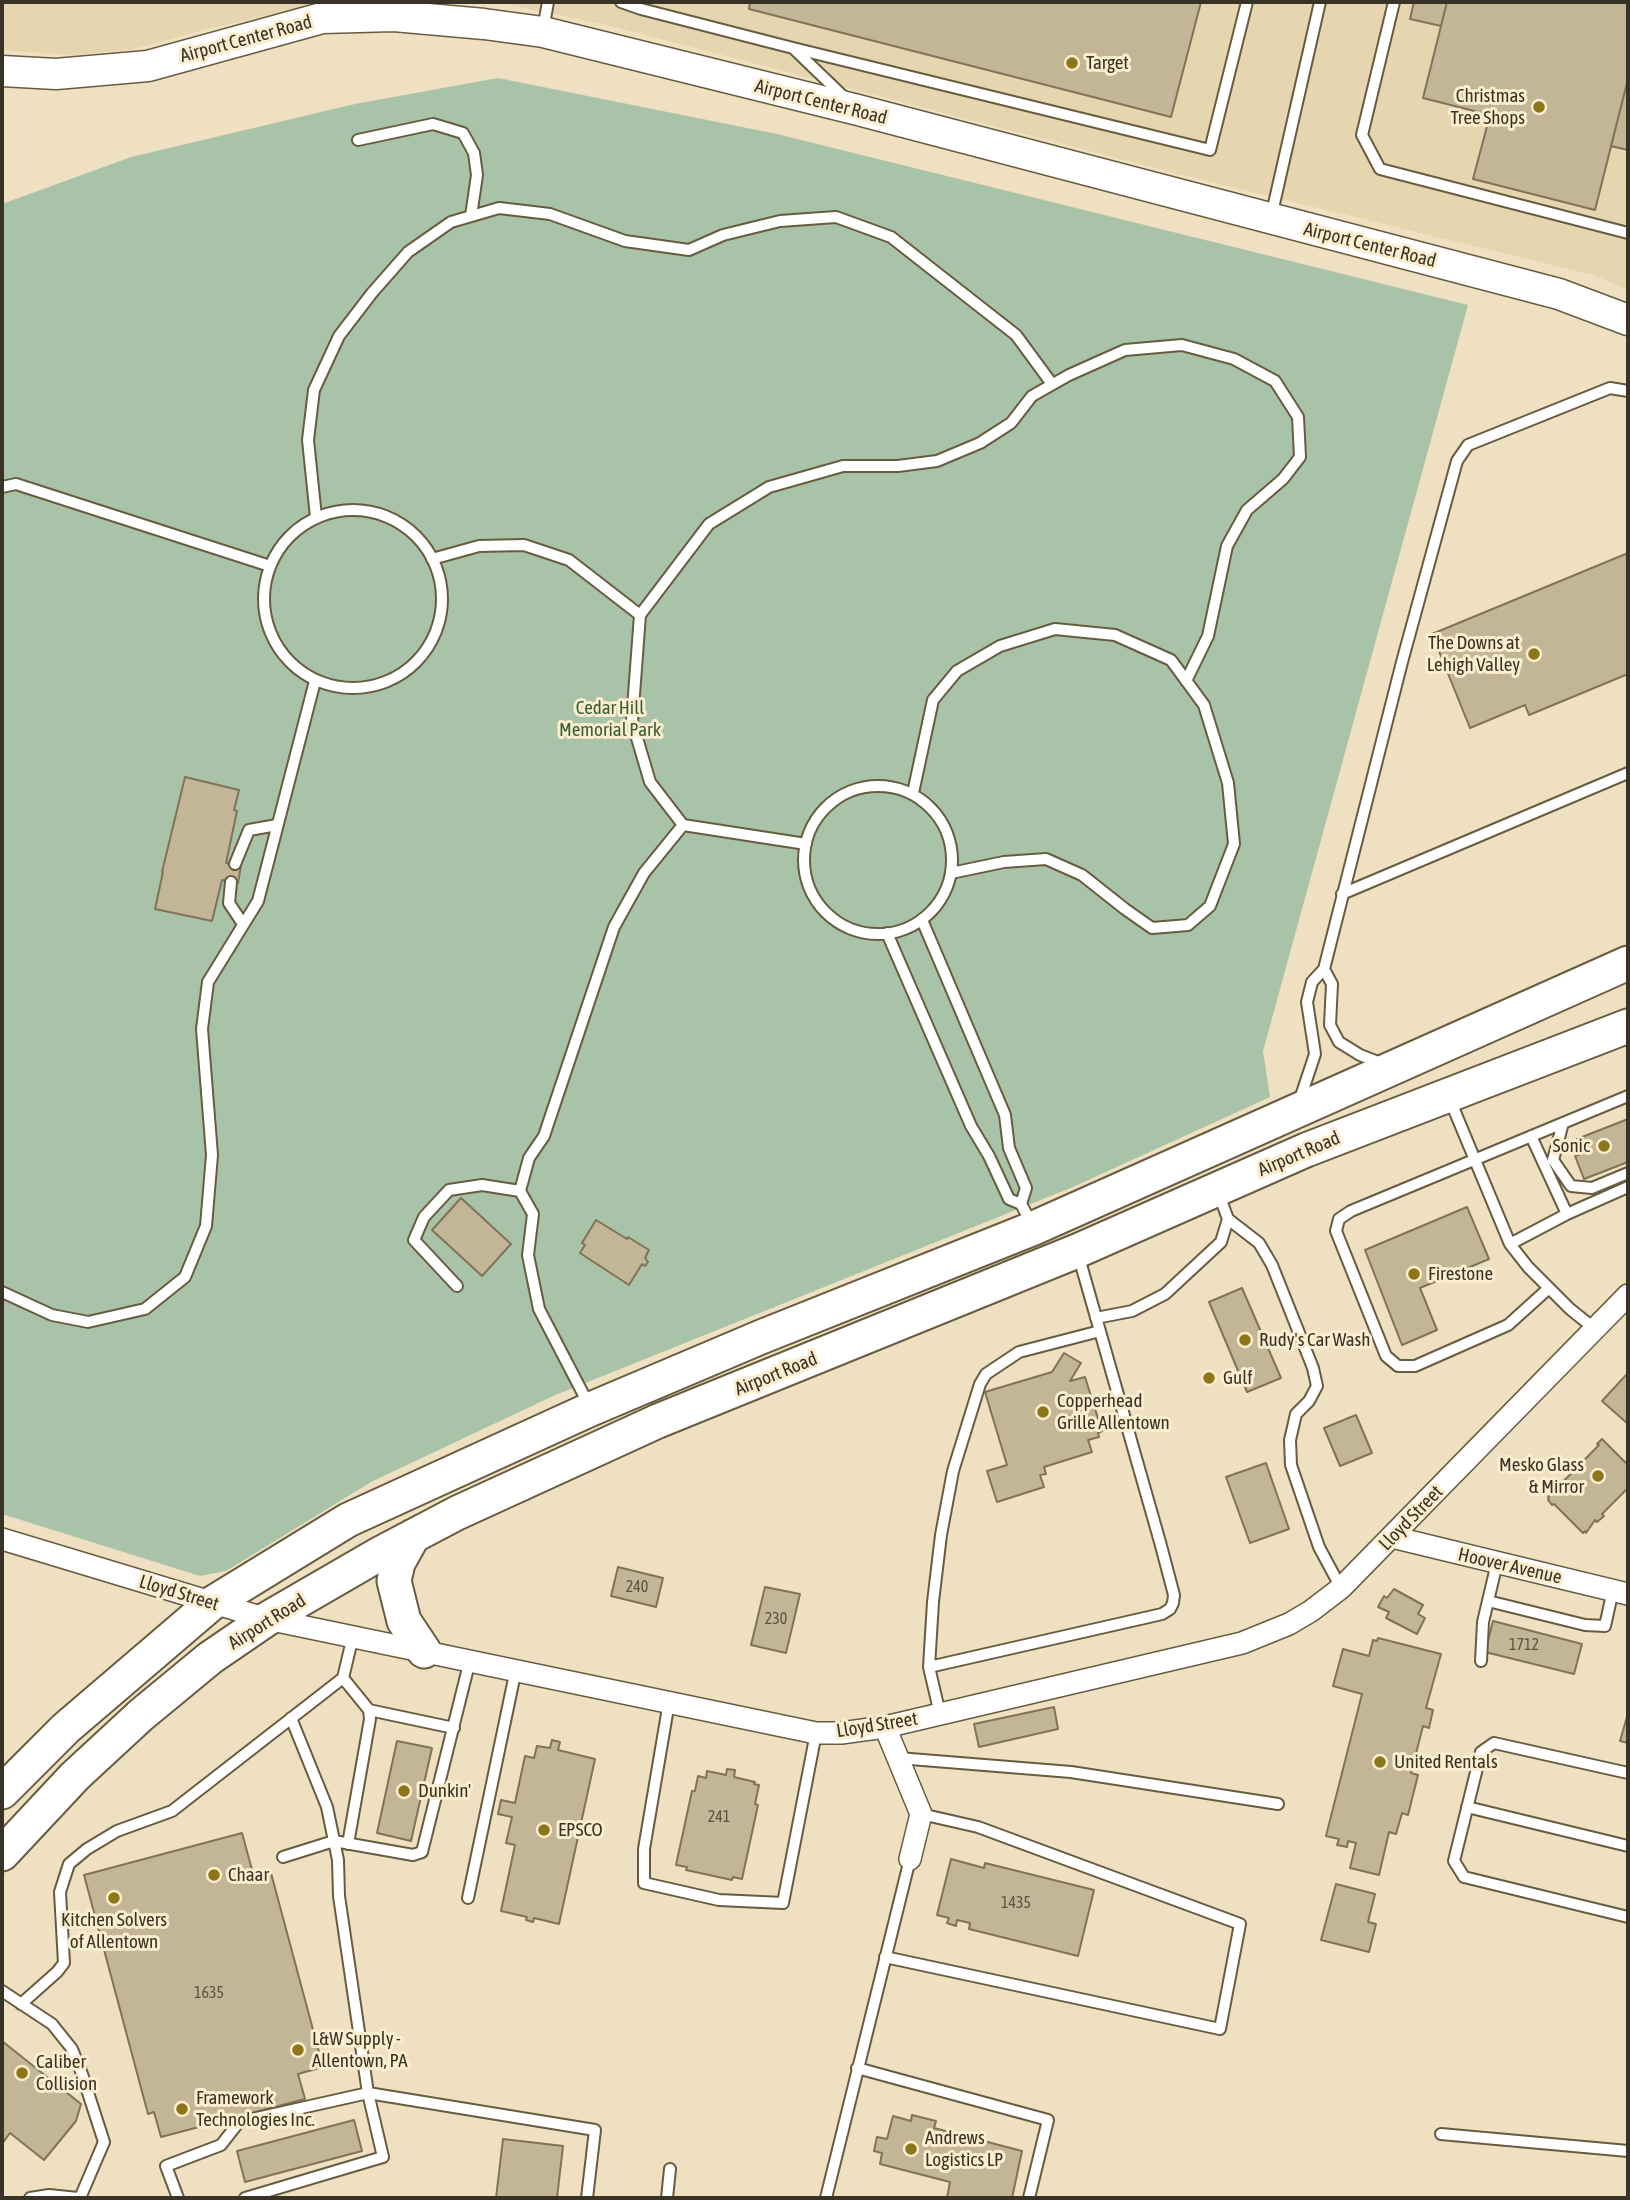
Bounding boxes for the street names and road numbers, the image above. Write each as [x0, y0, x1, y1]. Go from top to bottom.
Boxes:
street label: Airport Center Road [178, 10, 314, 68]
street label: Airport Center Road [753, 75, 889, 129]
street label: Airport Center Road [1302, 218, 1438, 272]
street label: Airport Road [1255, 1127, 1343, 1181]
street label: Airport Road [731, 1347, 821, 1401]
street label: Lloyd Street [1374, 1481, 1448, 1555]
street label: Hoover Avenue [1456, 1543, 1564, 1589]
street label: Lloyd Street [137, 1570, 221, 1616]
street label: Airport Road [224, 1589, 310, 1655]
street label: Lloyd Street [835, 1707, 919, 1743]

